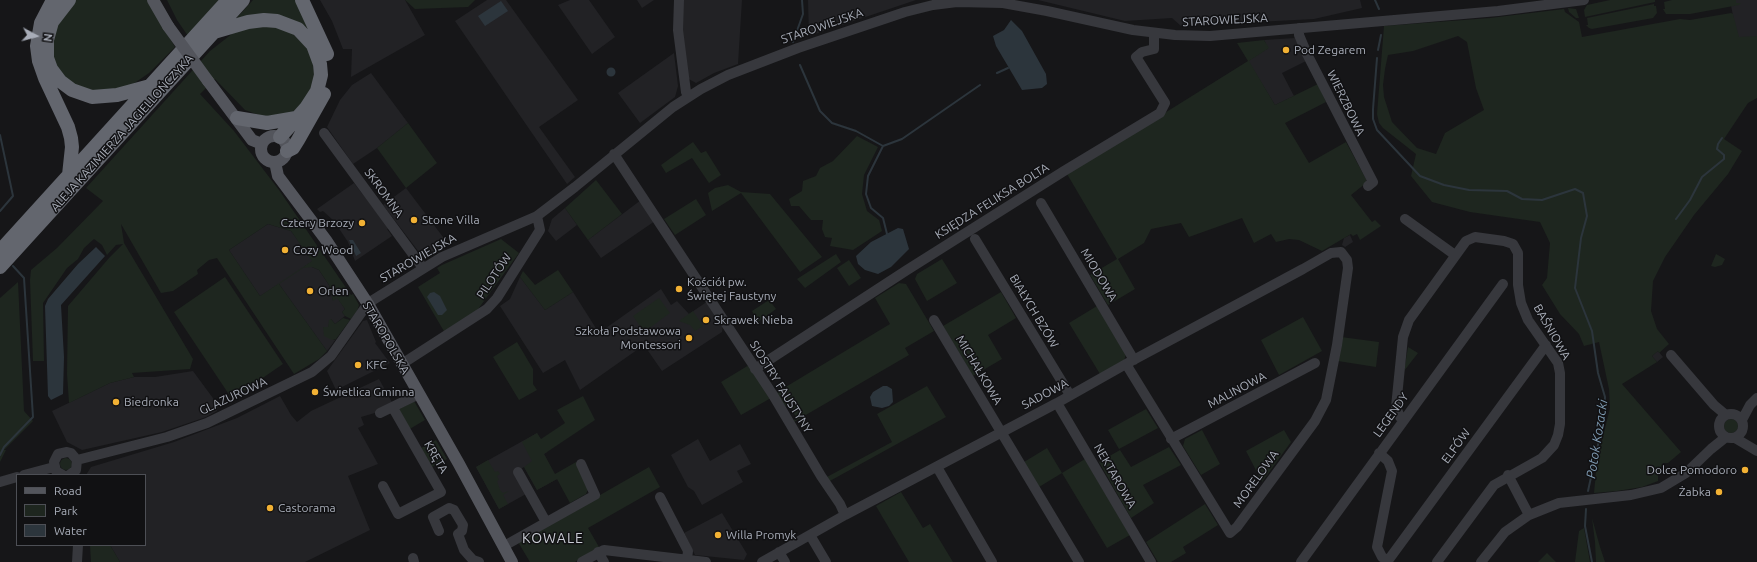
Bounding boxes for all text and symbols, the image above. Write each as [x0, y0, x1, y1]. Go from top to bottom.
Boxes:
street label: STAROWIEJSKA [779, 5, 865, 47]
street label: STAROWIEJSKA [1182, 11, 1268, 29]
north arrow [16, 16, 56, 56]
text: N [41, 33, 54, 42]
place label: Pod Zegarem [1294, 43, 1366, 57]
marker: Pod Zegarem [1281, 45, 1291, 55]
street label: ALEJA KAZIMIERZA JAGIELLOŃCZYKA [48, 52, 196, 214]
street label: WIERZBOWA [1324, 68, 1368, 138]
street label: KSIĘDZA FELIKSA BOLTA [932, 160, 1052, 242]
street label: SKROMNA [361, 166, 407, 220]
place label: Stone Villa [422, 213, 480, 227]
marker: Stone Villa [409, 215, 419, 225]
place label: Cztery Brzozy [281, 216, 354, 230]
marker: Cztery Brzozy [357, 218, 367, 228]
street label: STAROWIEJSKA [377, 230, 459, 286]
place label: Cozy Wood [293, 243, 353, 257]
marker: Cozy Wood [280, 245, 290, 255]
street label: MIODOWA [1078, 246, 1120, 304]
street label: PILOTÓW [474, 250, 514, 302]
street label: BIAŁYCH BZÓW [1006, 272, 1062, 350]
place label: Kościół pw. Świętej Faustyny [687, 275, 776, 303]
place label: Orlen [318, 284, 348, 298]
marker: Kościół pw. Świętej Faustyny [674, 284, 684, 294]
marker: Orlen [305, 286, 315, 296]
street label: STAROPOLSKA [359, 299, 413, 377]
street label: BAŚNIOWA [1530, 302, 1574, 362]
place label: Skrawek Nieba [714, 313, 793, 327]
marker: Skrawek Nieba [701, 315, 711, 325]
place label: Szkoła Podstawowa Montessori [575, 324, 681, 352]
marker: Szkoła Podstawowa Montessori [684, 333, 694, 343]
street label: MICHAŁKOWA [953, 333, 1005, 407]
street label: SIOSTRY FAUSTYNY [747, 338, 815, 436]
place label: KFC [366, 358, 387, 372]
marker: KFC [353, 360, 363, 370]
street label: MALINOWA [1205, 369, 1269, 411]
street label: GLAZUROWA [197, 374, 269, 418]
street label: SADOWA [1019, 376, 1071, 412]
place label: Świetlica Gminna [323, 385, 414, 399]
marker: Świetlica Gminna [310, 387, 320, 397]
street label: LEGENDY [1370, 390, 1412, 440]
place label: Biedronka [124, 395, 179, 409]
marker: Biedronka [111, 397, 121, 407]
water label: Potok Kozacki [1583, 398, 1611, 480]
street label: ELFÓW [1439, 426, 1473, 466]
street label: KRĘTA [421, 438, 451, 476]
street label: NEKTAROWA [1091, 441, 1139, 511]
street label: MORELOWA [1230, 447, 1282, 511]
place label: Dolce Pomodoro [1646, 463, 1737, 477]
marker: Dolce Pomodoro [1740, 465, 1750, 475]
legend [16, 474, 146, 546]
text: Road [54, 484, 82, 497]
place label: Żabka [1679, 485, 1711, 499]
marker: Żabka [1714, 487, 1724, 497]
place label: Castorama [278, 501, 336, 515]
marker: Castorama [265, 503, 275, 513]
text: Park [54, 504, 78, 517]
text: Water [54, 524, 87, 537]
place label: Willa Promyk [726, 528, 796, 542]
district label: KOWALE [522, 530, 584, 546]
marker: Willa Promyk [713, 530, 723, 540]

